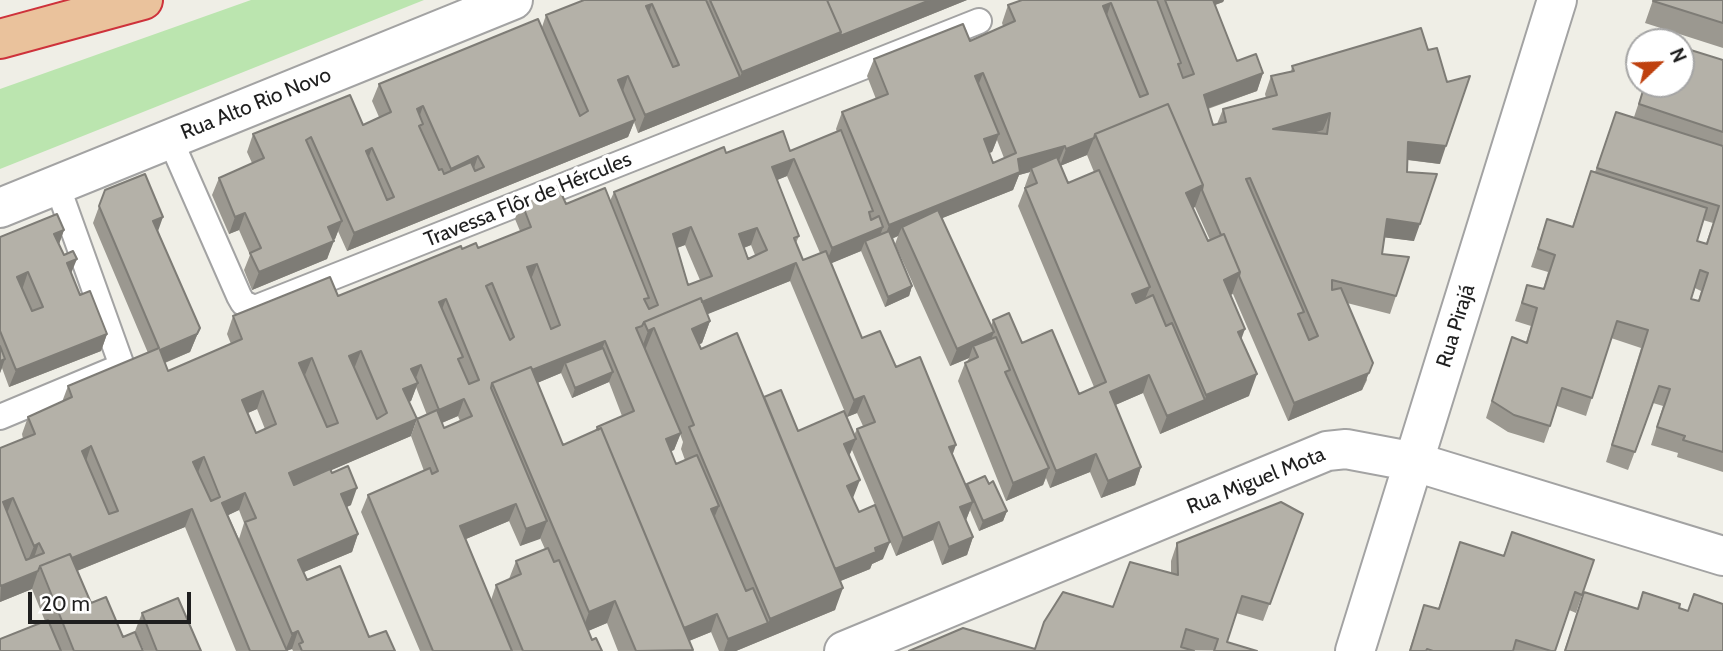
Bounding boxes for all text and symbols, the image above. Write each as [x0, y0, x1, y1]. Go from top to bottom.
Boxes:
north arrow [1625, 28, 1695, 98]
text: N [1665, 45, 1691, 66]
street label: Rua Alto Rio Novo [177, 62, 335, 146]
street label: Travessa Flôr de Hércules [421, 147, 635, 253]
street label: Rua Pirajá [1431, 281, 1481, 371]
street label: Rua Miguel Mota [1183, 442, 1329, 520]
scale bar [32, 578, 194, 622]
text: 20 m [41, 591, 90, 616]

